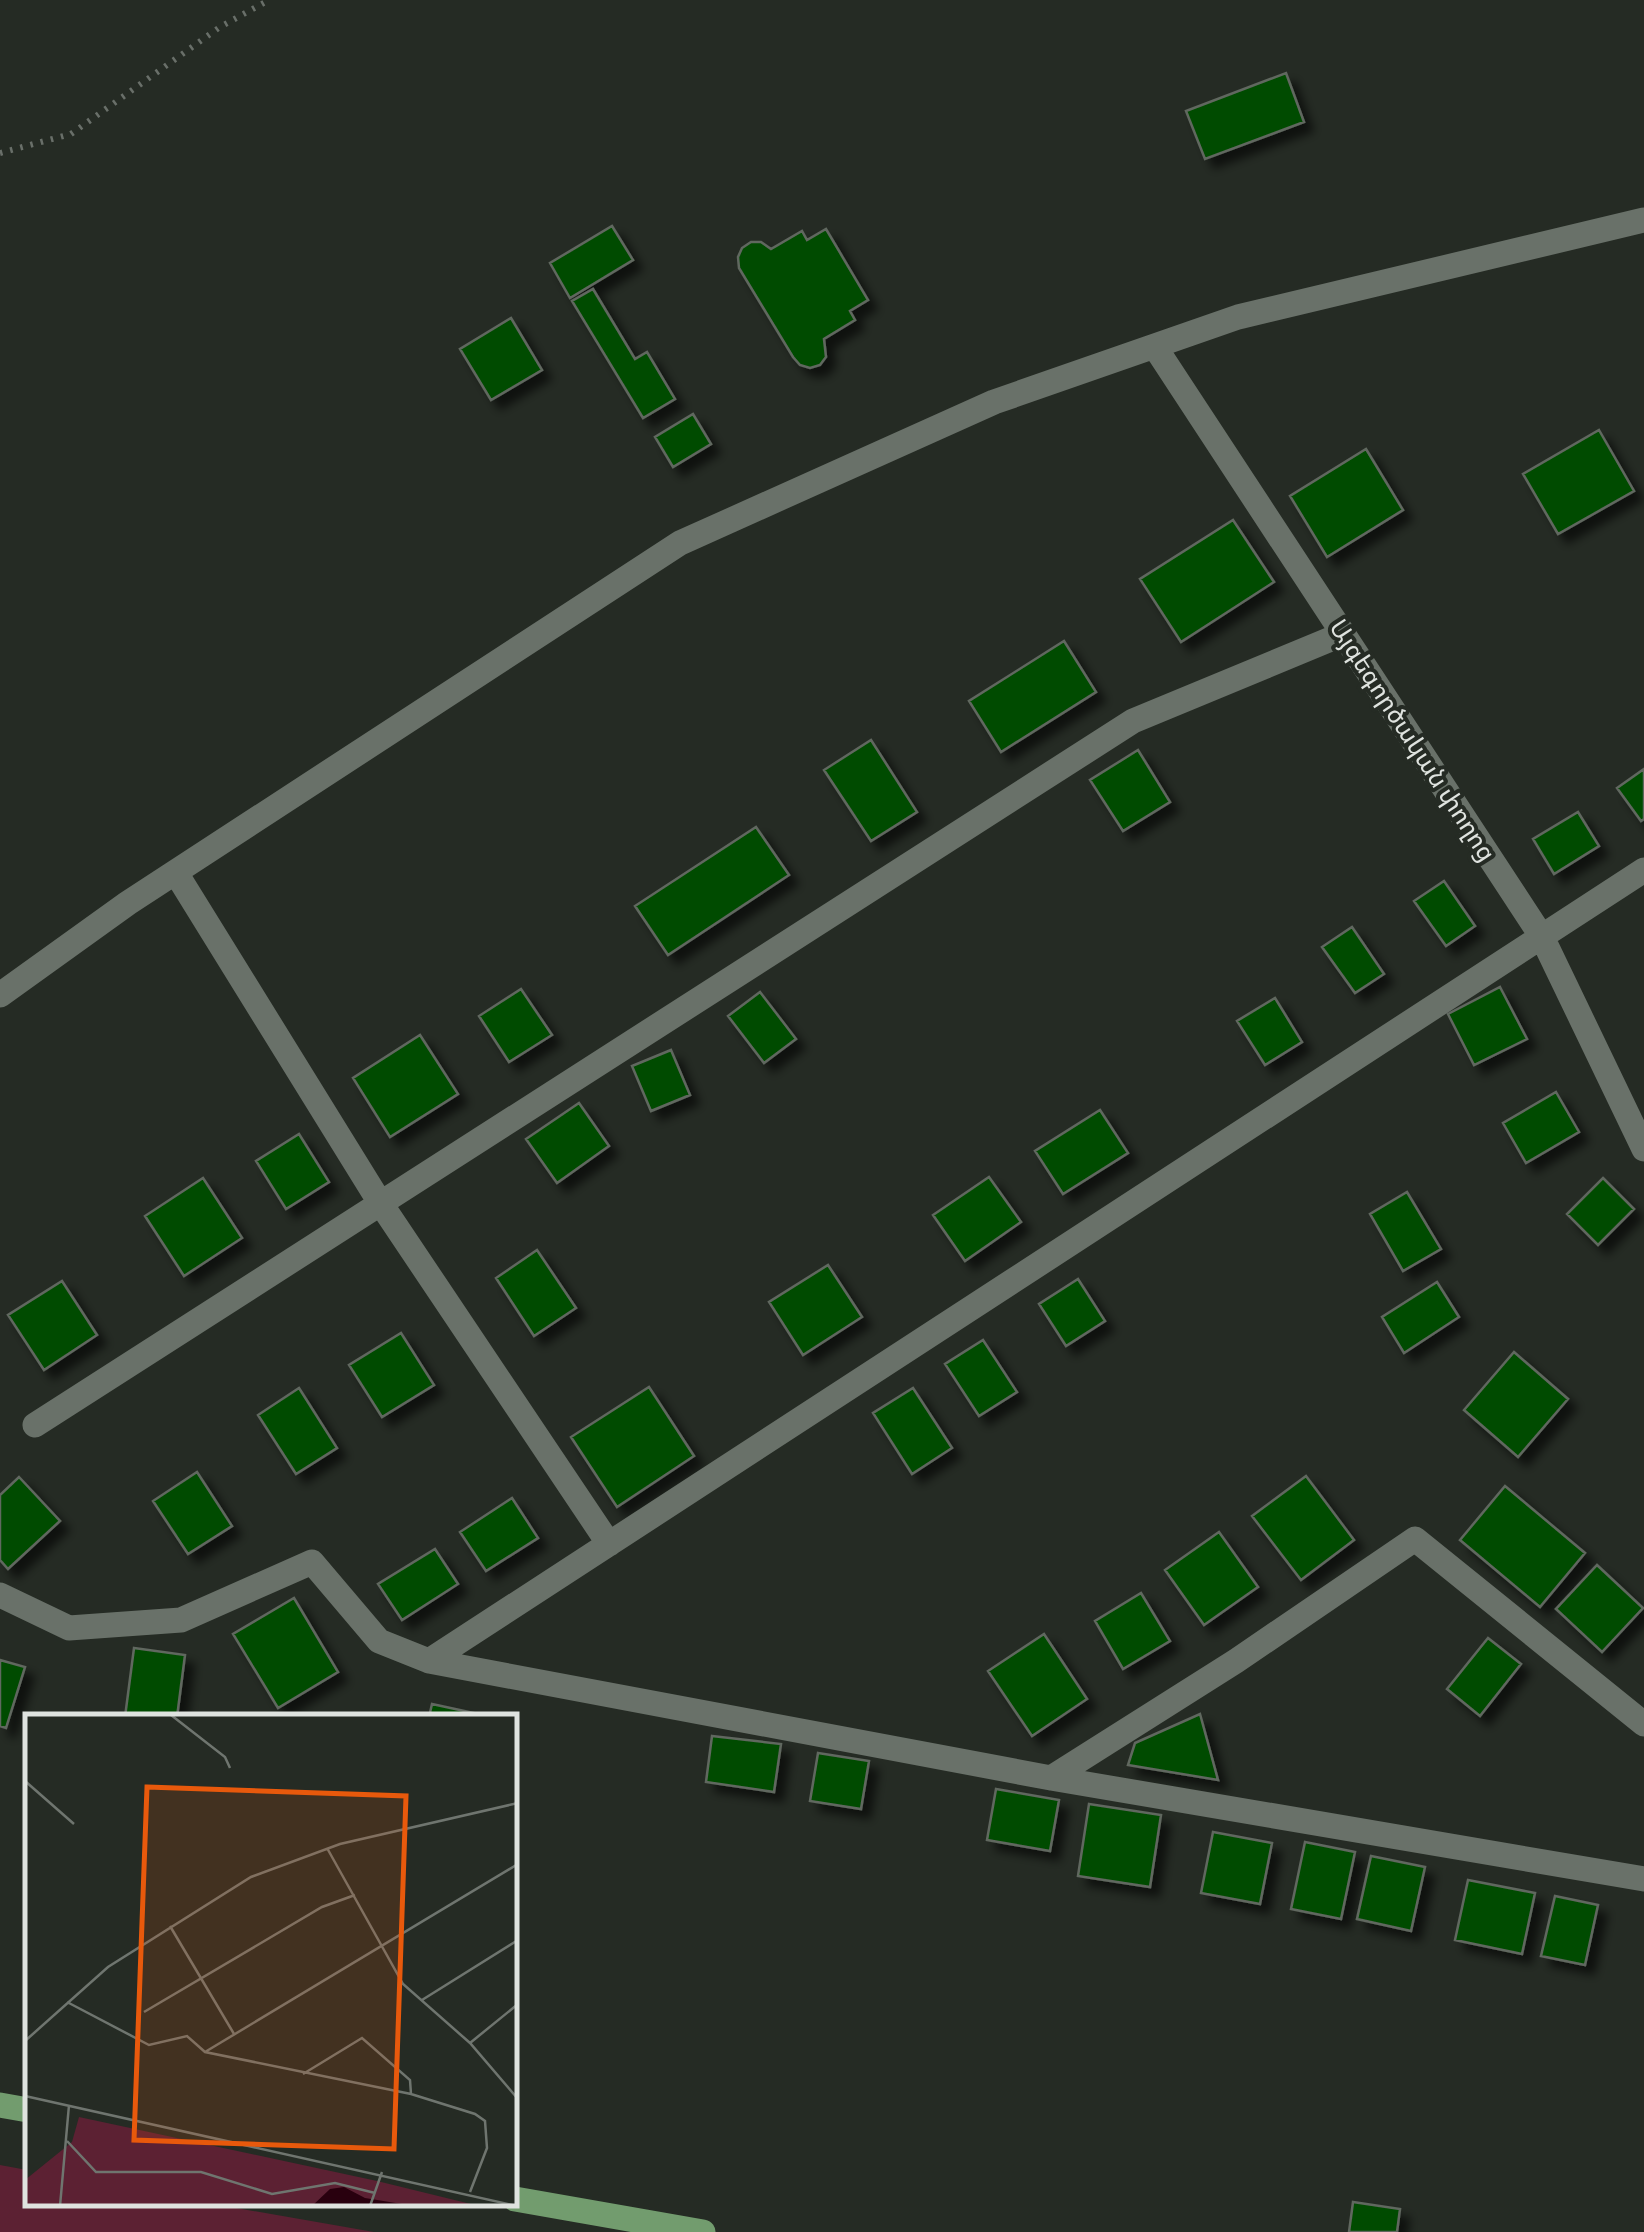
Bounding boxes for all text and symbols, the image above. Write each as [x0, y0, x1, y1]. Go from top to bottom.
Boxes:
street label: Այգեգործական փողոց [1323, 613, 1503, 867]
inset map [25, 1714, 518, 2207]

